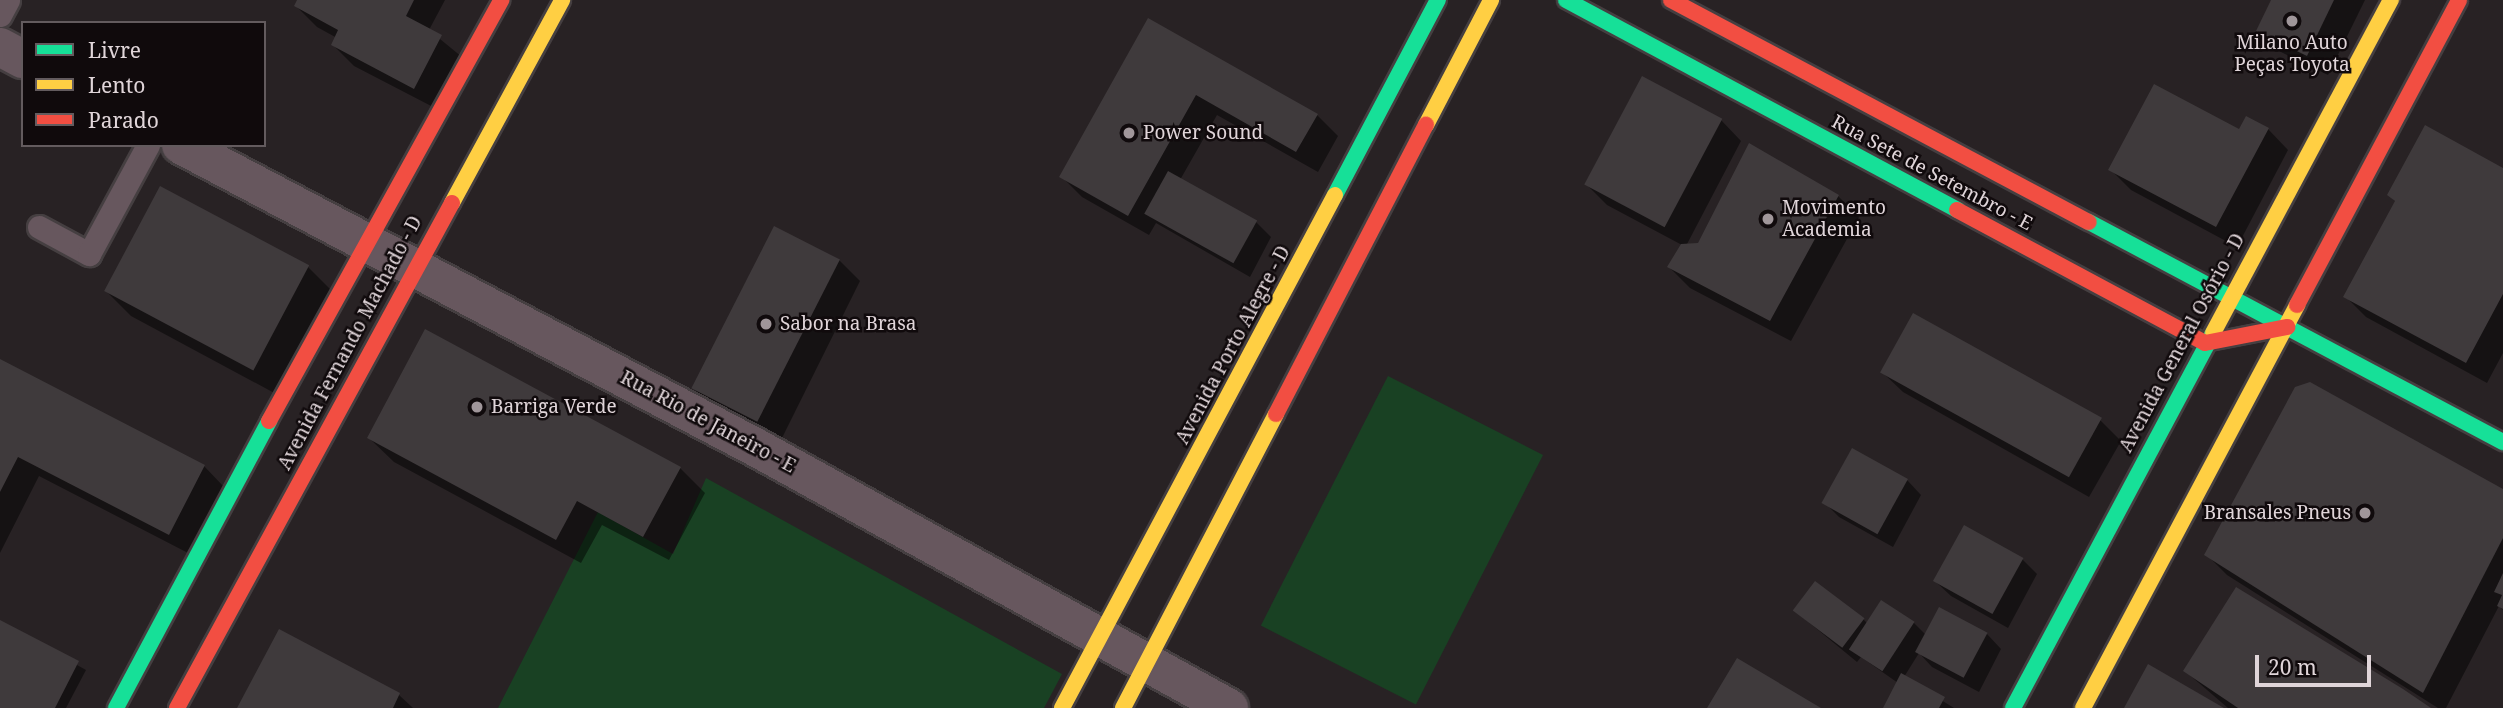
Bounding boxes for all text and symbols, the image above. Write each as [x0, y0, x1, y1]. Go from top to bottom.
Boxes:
marker: Milano Auto Peças Toyota [2284, 13, 2300, 29]
legend [21, 21, 266, 147]
place label: Milano Auto Peças Toyota [2234, 32, 2350, 76]
text: Livre [88, 36, 141, 64]
text: Lento [88, 71, 145, 99]
text: Parado [88, 106, 159, 134]
street label: Rua Sete de Setembro - E [1828, 110, 2036, 236]
place label: Power Sound [1143, 122, 1263, 144]
marker: Power Sound [1121, 125, 1137, 141]
place label: Movimento Academia [1782, 197, 1886, 241]
marker: Movimento Academia [1760, 211, 1776, 227]
street label: Avenida Fernando Machado - D [273, 212, 427, 474]
street label: Avenida General Osório - D [2115, 230, 2249, 456]
street label: Avenida Porto Alegre - D [1171, 242, 1295, 448]
place label: Sabor na Brasa [780, 313, 916, 335]
marker: Sabor na Brasa [758, 316, 774, 332]
street label: Rua Rio de Janeiro - E [617, 366, 799, 478]
place label: Barriga Verde [491, 396, 617, 418]
marker: Barriga Verde [469, 399, 485, 415]
place label: Bransales Pneus [2204, 502, 2351, 524]
marker: Bransales Pneus [2357, 505, 2373, 521]
scale bar [2258, 642, 2374, 686]
text: 20 m [2268, 653, 2317, 681]

